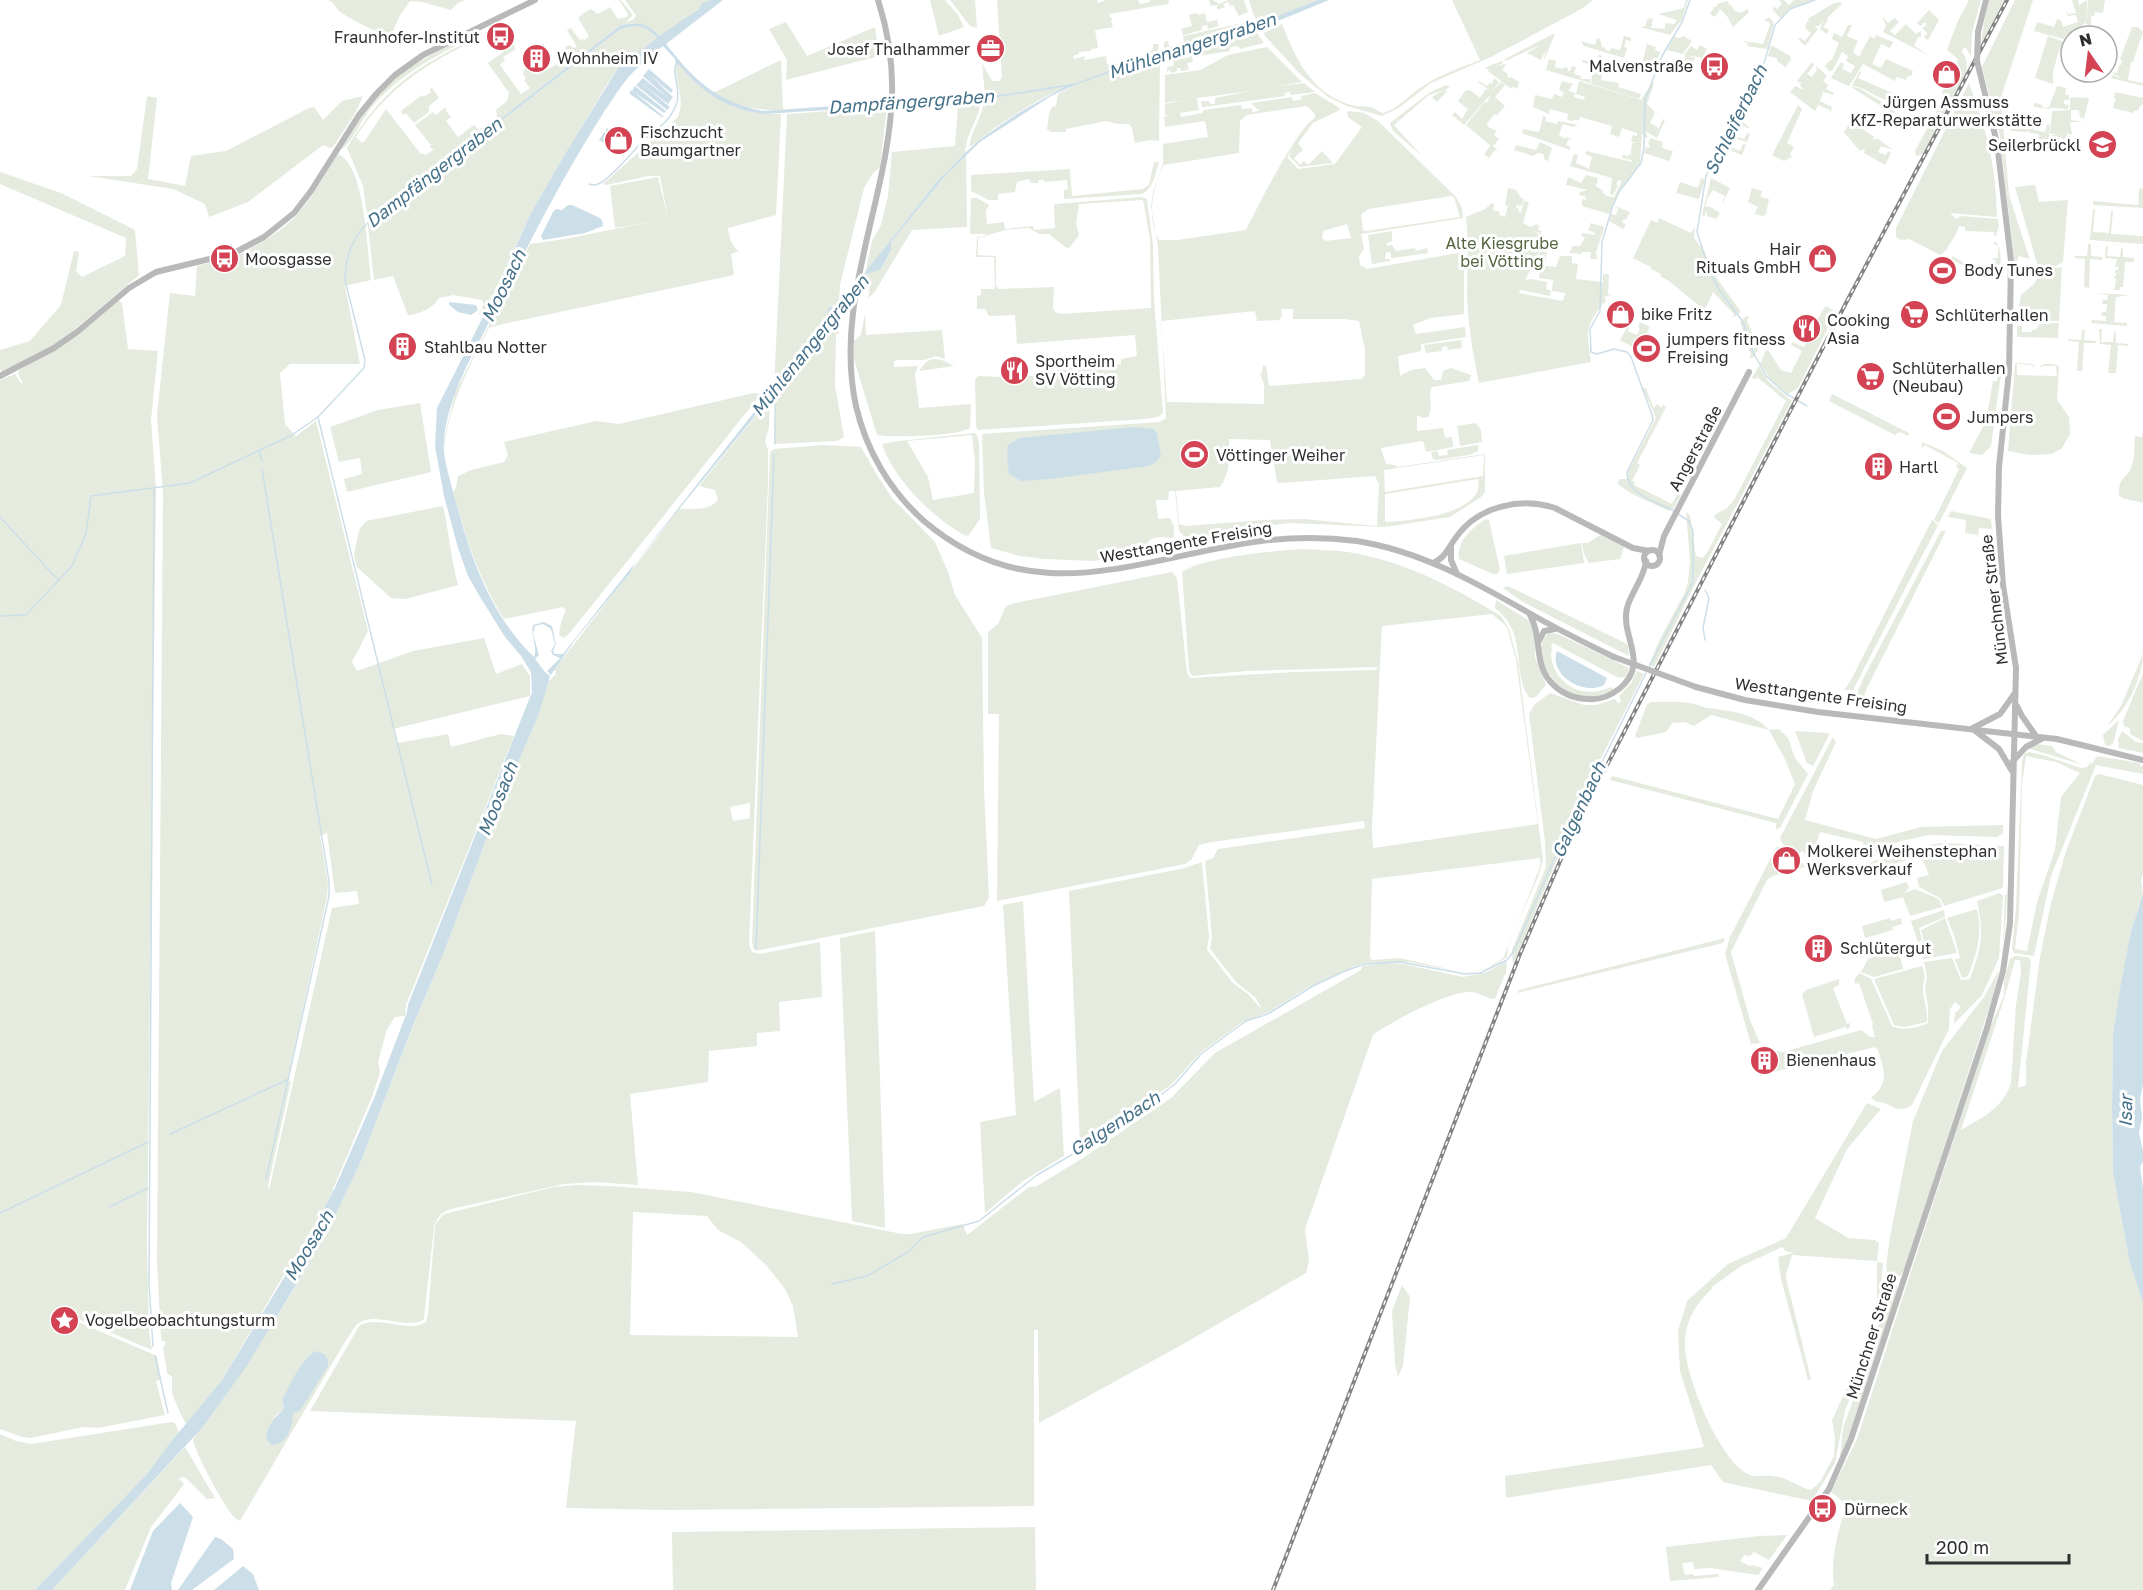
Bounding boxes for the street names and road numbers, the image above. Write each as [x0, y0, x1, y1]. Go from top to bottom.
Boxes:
street label: Angerstraße [1664, 402, 1726, 494]
street label: Westtangente Freising [1099, 517, 1273, 567]
street label: Münchner Straße [1976, 534, 2012, 666]
street label: Westtangente Freising [1733, 673, 1909, 717]
street label: Münchner Straße [1841, 1271, 1901, 1401]

